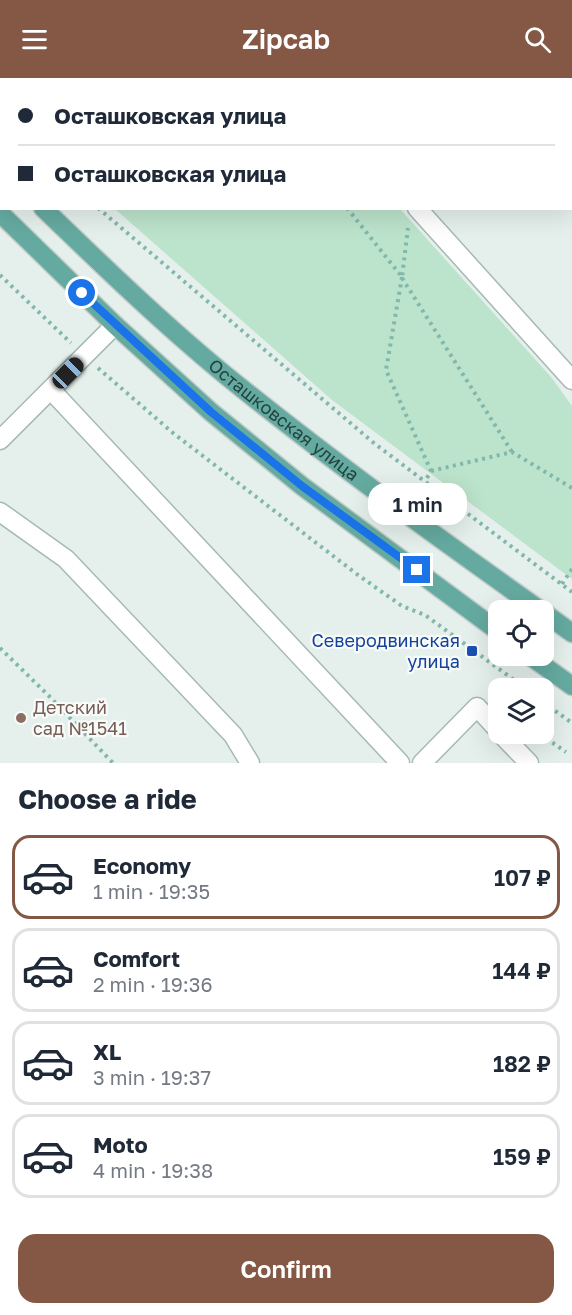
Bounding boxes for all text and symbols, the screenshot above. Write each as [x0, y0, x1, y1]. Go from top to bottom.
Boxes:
icon: menu [18, 23, 51, 56]
text: Zipcab [242, 23, 330, 55]
icon: search [521, 23, 554, 56]
text: Осташковская улица [54, 102, 286, 129]
text: Осташковская улица [54, 160, 286, 187]
route start [68, 279, 95, 306]
car [49, 354, 87, 392]
street label: Осташковская улица [204, 354, 364, 485]
callout: 1 min [368, 483, 466, 525]
text: 1 min [392, 492, 443, 516]
route end [403, 556, 430, 583]
map controls [488, 600, 554, 744]
button: locate [488, 600, 554, 666]
place label: Северодвинская улица [312, 629, 460, 672]
marker: Северодвинская улица [465, 644, 479, 658]
button: layers [488, 678, 554, 744]
place label: Детский сад №1541 [33, 696, 127, 739]
marker: Детский сад №1541 [14, 711, 28, 725]
text: Choose a ride [18, 783, 197, 815]
icon: car [21, 850, 75, 904]
text: Economy [93, 852, 191, 879]
text: 107 ₽ [494, 864, 551, 891]
text: 1 min · 19:35 [93, 879, 210, 903]
icon: car [21, 943, 75, 997]
text: Comfort [93, 945, 180, 972]
text: 144 ₽ [492, 957, 551, 984]
text: 2 min · 19:36 [93, 972, 213, 996]
icon: car [21, 1036, 75, 1090]
text: XL [93, 1038, 121, 1065]
text: 182 ₽ [493, 1050, 551, 1077]
text: 3 min · 19:37 [93, 1065, 211, 1089]
icon: car [21, 1129, 75, 1183]
text: Moto [93, 1131, 148, 1158]
text: 159 ₽ [493, 1143, 551, 1170]
text: 4 min · 19:38 [93, 1158, 213, 1182]
button: Confirm [18, 1234, 554, 1303]

